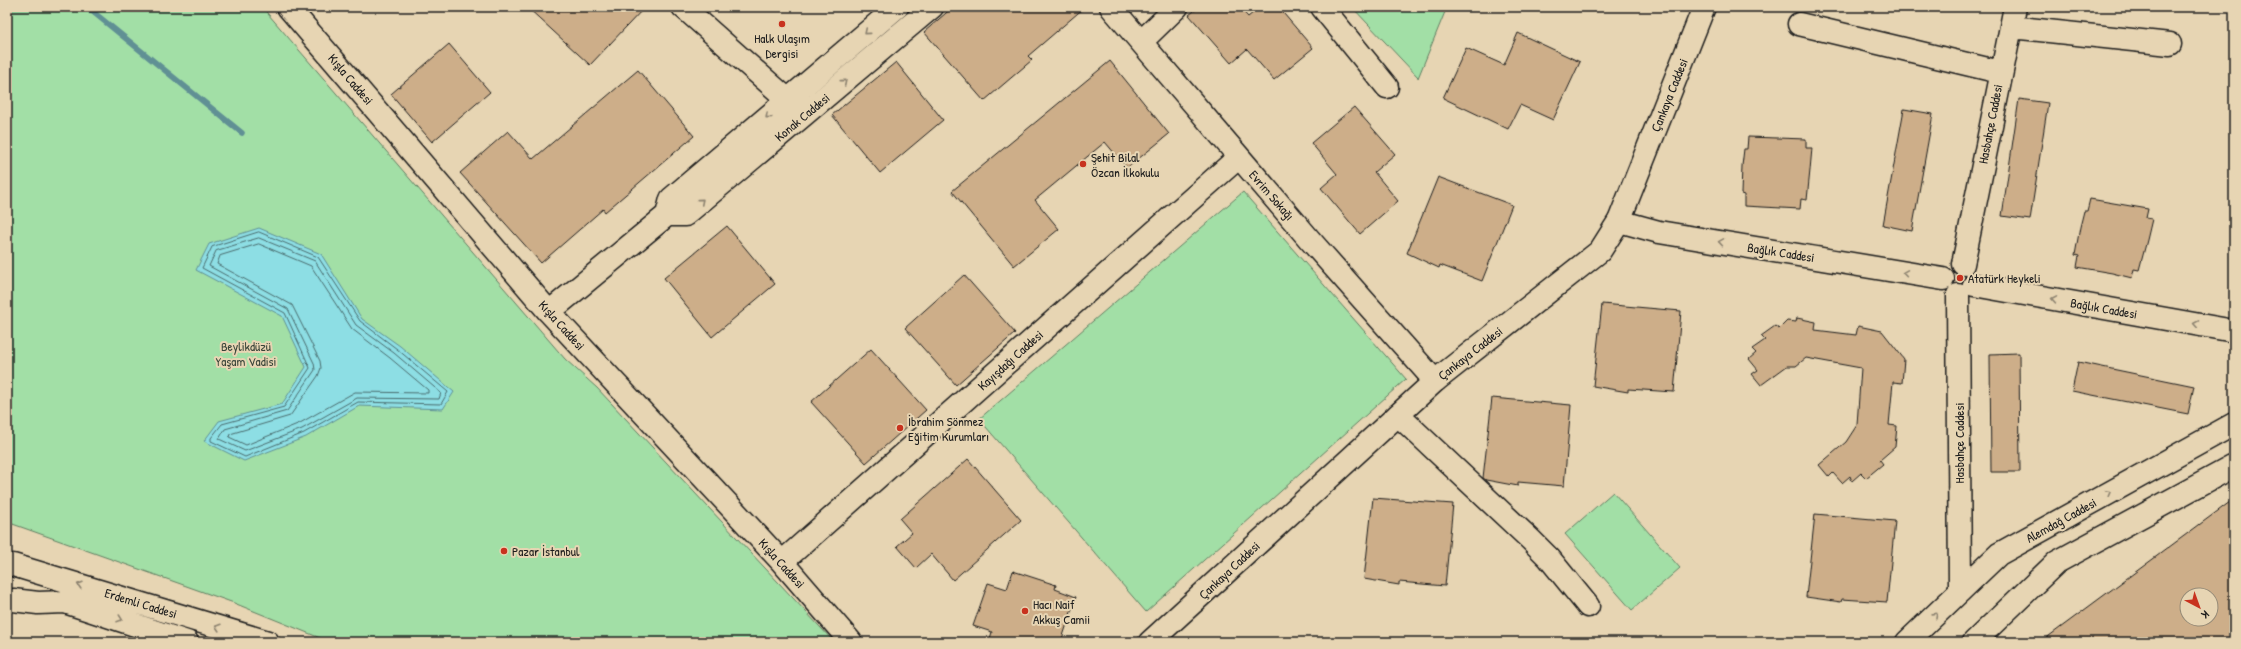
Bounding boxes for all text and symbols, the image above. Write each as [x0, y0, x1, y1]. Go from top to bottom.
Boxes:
marker: Halk Ulaşım Dergisi [777, 19, 787, 29]
one-way arrow [864, 28, 872, 35]
place label: Halk Ulaşım Dergisi [754, 29, 810, 62]
street label: Kışla Caddesi [324, 50, 378, 108]
street label: Çankaya Caddesi [1646, 56, 1692, 134]
one-way arrow [839, 79, 846, 86]
street label: Hasbahçe Caddesi [1973, 83, 2007, 165]
street label: Konak Caddesi [771, 89, 833, 145]
one-way arrow [765, 112, 772, 119]
place label: Şehit Bilal Özcan İlkokulu [1091, 148, 1159, 181]
marker: Şehit Bilal Özcan İlkokulu [1078, 159, 1088, 169]
street label: Evrim Sokağı [1245, 166, 1299, 224]
one-way arrow [697, 199, 704, 206]
street label: Bağlık Caddesi [1746, 238, 1816, 266]
one-way arrow [1718, 239, 1724, 247]
one-way arrow [1902, 269, 1908, 278]
place label: Atatürk Heykeli [1968, 269, 2041, 287]
marker: Atatürk Heykeli [1955, 273, 1965, 283]
street label: Bağlık Caddesi [2069, 293, 2139, 323]
street label: Kışla Caddesi [535, 296, 589, 354]
one-way arrow [2051, 296, 2057, 304]
one-way arrow [2192, 320, 2199, 329]
street label: Çankaya Caddesi [1434, 322, 1506, 384]
street label: Kayışdağı Caddesi [973, 326, 1047, 394]
park label: Beylikdüzü Yaşam Vadisi [215, 337, 277, 370]
street label: Hasbahçe Caddesi [1950, 403, 1968, 483]
place label: İbrahim Sönmez Eğitim Kurumları [908, 412, 989, 445]
marker: İbrahim Sönmez Eğitim Kurumları [895, 423, 905, 433]
one-way arrow [2105, 490, 2112, 498]
street label: Alemdağ Caddesi [2022, 493, 2100, 547]
street label: Kışla Caddesi [755, 534, 809, 592]
street label: Çankaya Caddesi [1194, 537, 1264, 603]
place label: Pazar İstanbul [512, 542, 580, 560]
marker: Pazar İstanbul [499, 546, 509, 556]
one-way arrow [77, 581, 84, 590]
street label: Erdemli Caddesi [103, 583, 179, 623]
north arrow [2179, 587, 2219, 627]
place label: Hacı Naif Akkuş Camii [1033, 595, 1090, 628]
marker: Hacı Naif Akkuş Camii [1020, 606, 1030, 616]
text: K [2199, 607, 2212, 622]
one-way arrow [1930, 612, 1938, 620]
one-way arrow [116, 614, 123, 622]
one-way arrow [214, 623, 221, 632]

